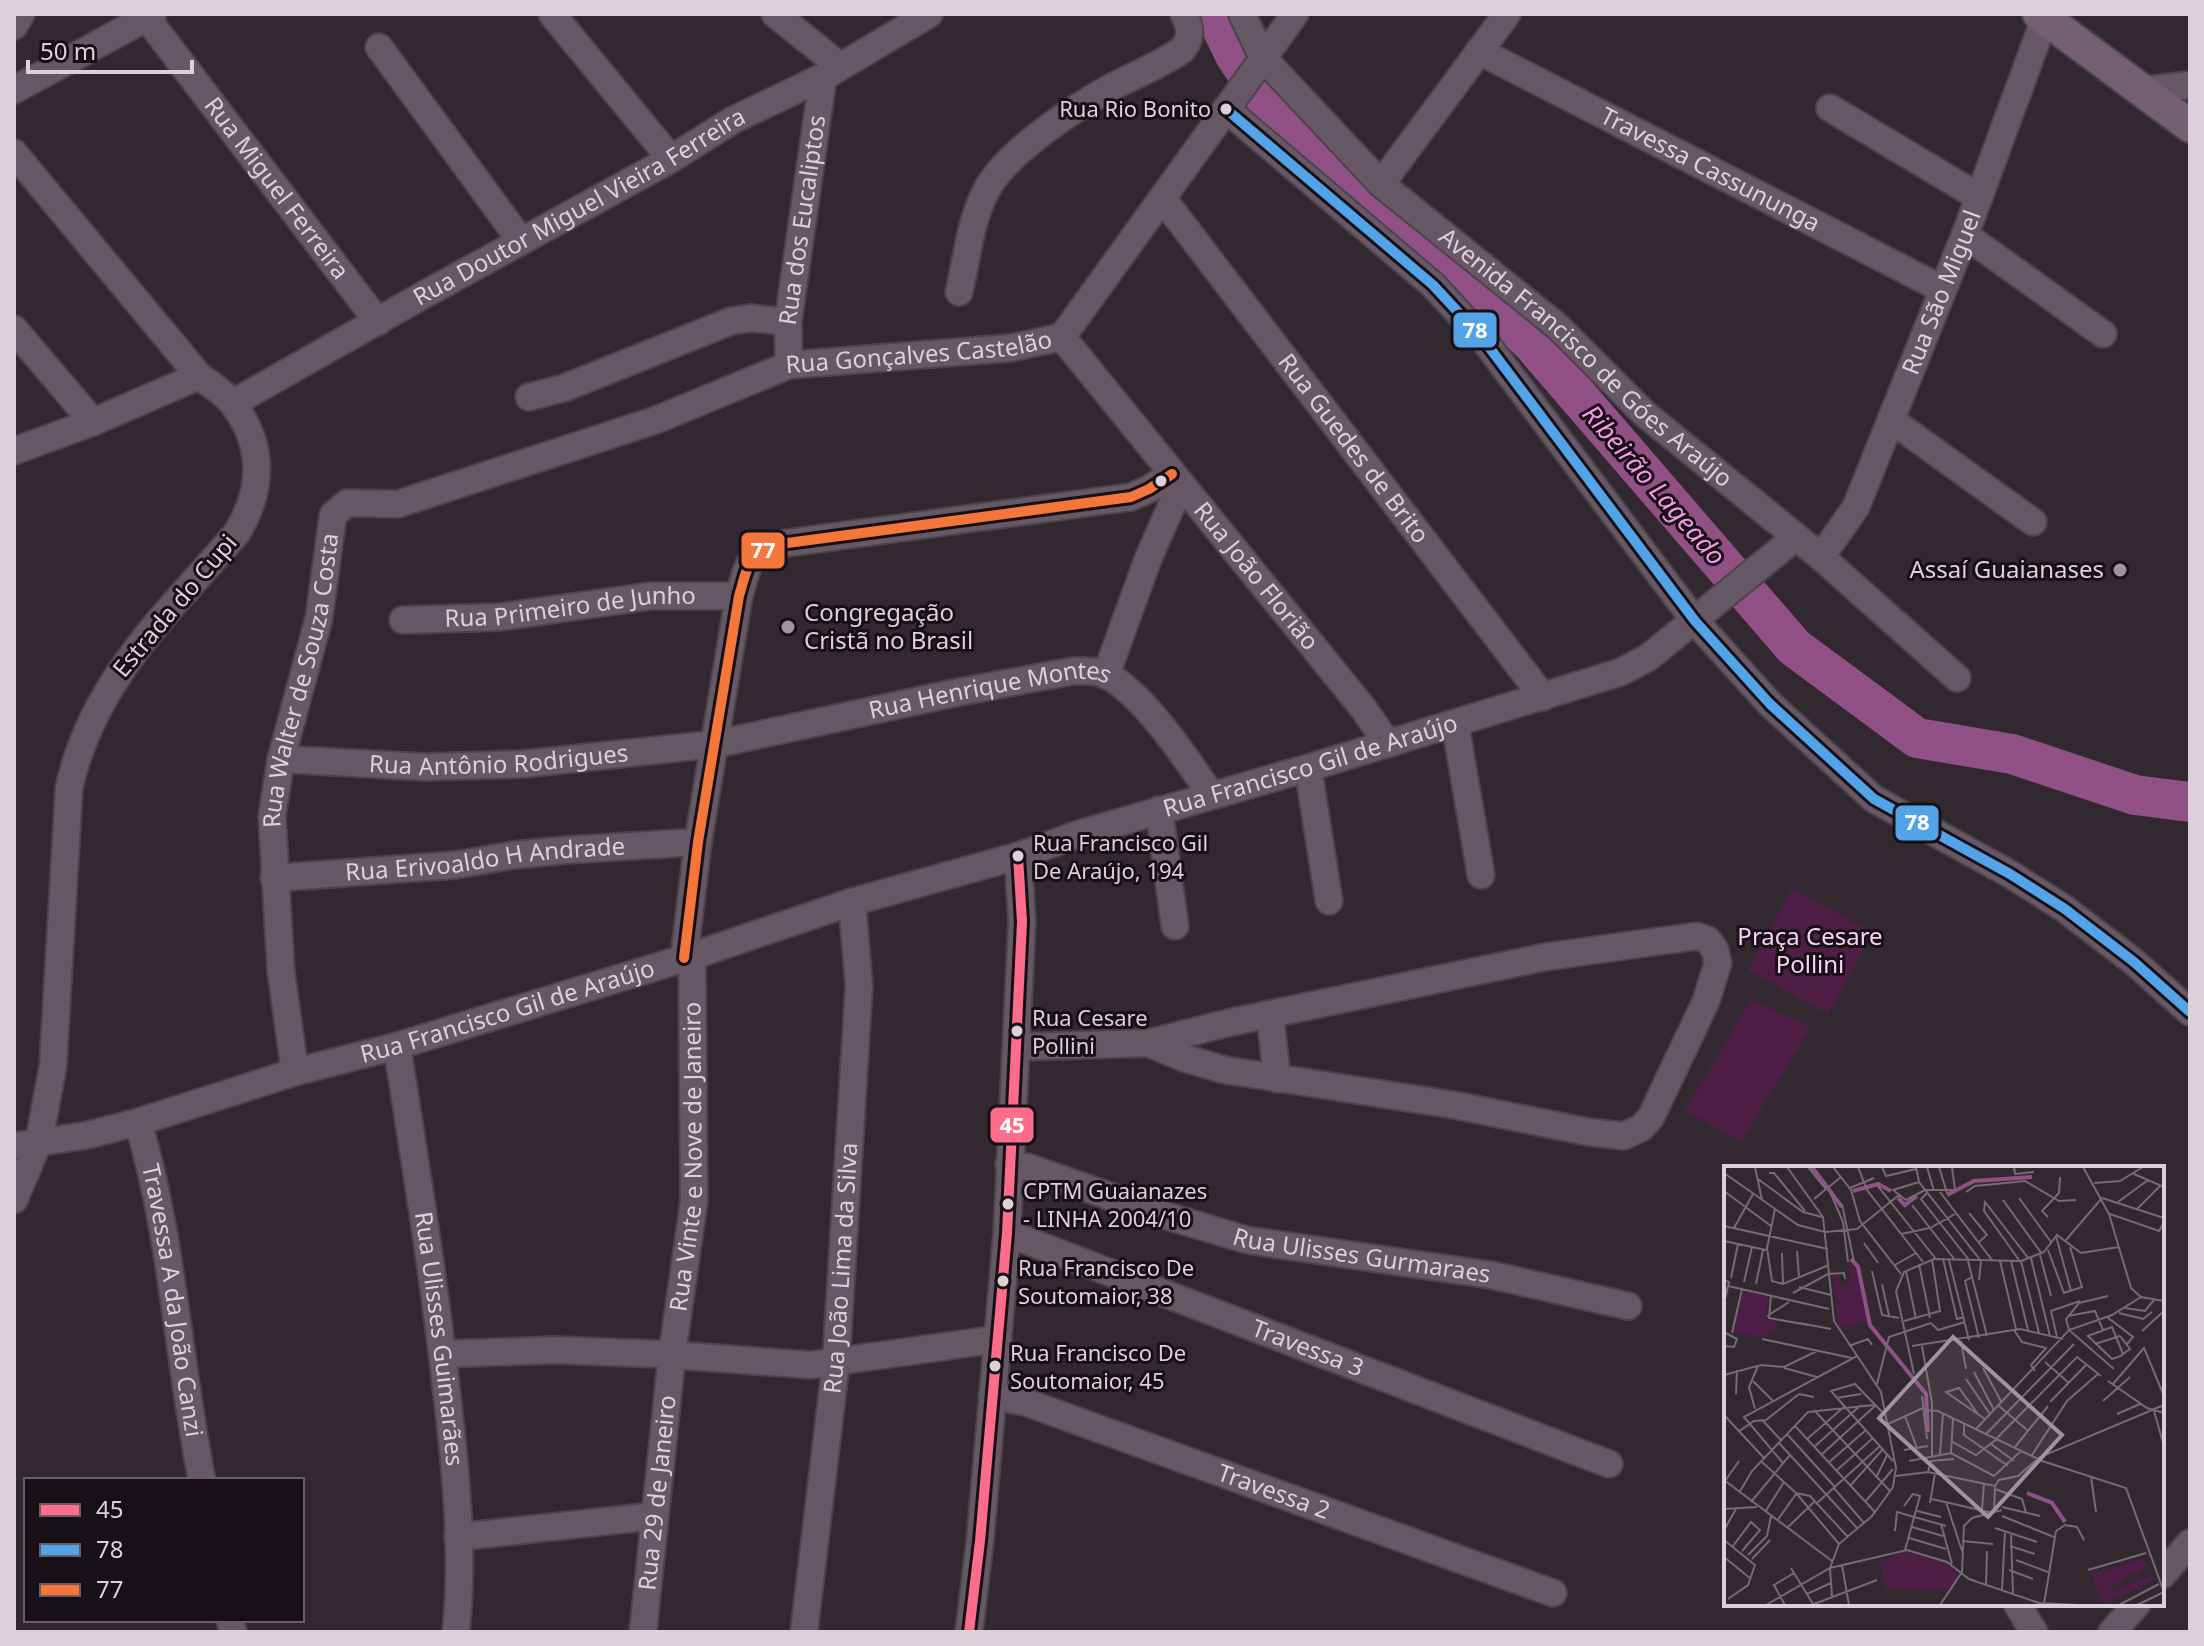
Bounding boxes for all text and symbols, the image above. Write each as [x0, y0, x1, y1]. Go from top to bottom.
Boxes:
scale bar [28, 24, 192, 74]
text: 50 m [40, 34, 96, 67]
street label: Rua Miguel Ferreira [198, 89, 358, 285]
place label: Rua Rio Bonito [1059, 93, 1211, 123]
street label: Travessa Cassununga [1595, 98, 1826, 239]
street label: Rua Doutor Miguel Vieira Ferreira [406, 99, 750, 313]
marker: Rua Rio Bonito [1218, 101, 1234, 117]
street label: Rua dos Eucaliptos [770, 113, 832, 327]
street label: Rua São Miguel [1893, 205, 1988, 379]
street label: Avenida Francisco de Góes Araújo [1433, 219, 1740, 494]
line badge: 78 [1452, 311, 1498, 349]
text: 78 [1462, 314, 1488, 344]
street label: Rua Gonçalves Castelão [784, 322, 1055, 380]
street label: Rua Guedes de Brito [1272, 346, 1438, 550]
water label: Ribeirão Lageado [1575, 396, 1735, 572]
unlabelled marker [1153, 473, 1169, 489]
street label: Rua João Florião [1187, 494, 1327, 656]
street label: Estrada do Cupi [104, 527, 243, 684]
street label: Rua Walter de Souza Costa [254, 531, 345, 829]
line badge: 77 [740, 531, 786, 570]
text: 77 [750, 534, 776, 564]
place label: Assaí Guaianases [1910, 552, 2104, 585]
marker: Assaí Guaianases [2111, 561, 2129, 579]
street label: Rua Primeiro de Junho [444, 578, 696, 634]
place label: Congregação Cristã no Brasil [804, 595, 973, 656]
marker: Congregação Cristã no Brasil [779, 618, 797, 636]
street label: Rua Henrique Montes [865, 652, 1118, 726]
street label: Rua Francisco Gil de Araújo [1159, 705, 1461, 824]
street label: Rua Antônio Rodrigues [368, 735, 630, 782]
line badge: 78 [1894, 804, 1940, 842]
text: 78 [1904, 806, 1930, 836]
place label: Rua Francisco Gil De Araújo, 194 [1033, 827, 1208, 885]
street label: Rua Erivoaldo H Andrade [344, 828, 626, 888]
marker: Rua Francisco Gil De Araújo, 194 [1010, 848, 1026, 864]
park label: Praça Cesare Pollini [1737, 919, 1883, 980]
street label: Rua Francisco Gil de Araújo [356, 950, 658, 1070]
street label: Rua Vinte e Nove de Janeiro [660, 1002, 709, 1313]
place label: Rua Cesare Pollini [1032, 1002, 1148, 1060]
marker: Rua Cesare Pollini [1009, 1023, 1025, 1039]
line badge: 45 [989, 1106, 1035, 1144]
text: 45 [999, 1109, 1025, 1139]
street label: Rua João Lima da Silva [814, 1141, 864, 1395]
street label: Travessa A da João Canzi [135, 1160, 212, 1439]
inset map [1724, 1166, 2164, 1606]
place label: CPTM Guaianazes - LINHA 2004/10 [1023, 1175, 1207, 1233]
marker: CPTM Guaianazes - LINHA 2004/10 [1000, 1196, 1016, 1212]
street label: Rua Ulisses Guimarães [408, 1209, 472, 1467]
street label: Rua Ulisses Gurmaraes [1229, 1219, 1493, 1290]
place label: Rua Francisco De Soutomaior, 38 [1018, 1252, 1194, 1310]
marker: Rua Francisco De Soutomaior, 38 [995, 1273, 1011, 1289]
street label: Travessa 3 [1248, 1311, 1369, 1383]
place label: Rua Francisco De Soutomaior, 45 [1010, 1337, 1186, 1395]
marker: Rua Francisco De Soutomaior, 45 [987, 1358, 1003, 1374]
street label: Rua 29 de Janeiro [629, 1393, 683, 1592]
street label: Travessa 2 [1213, 1455, 1335, 1526]
legend [24, 1478, 304, 1622]
text: 45 [96, 1492, 123, 1525]
text: 78 [96, 1532, 123, 1565]
text: 77 [96, 1572, 123, 1605]

